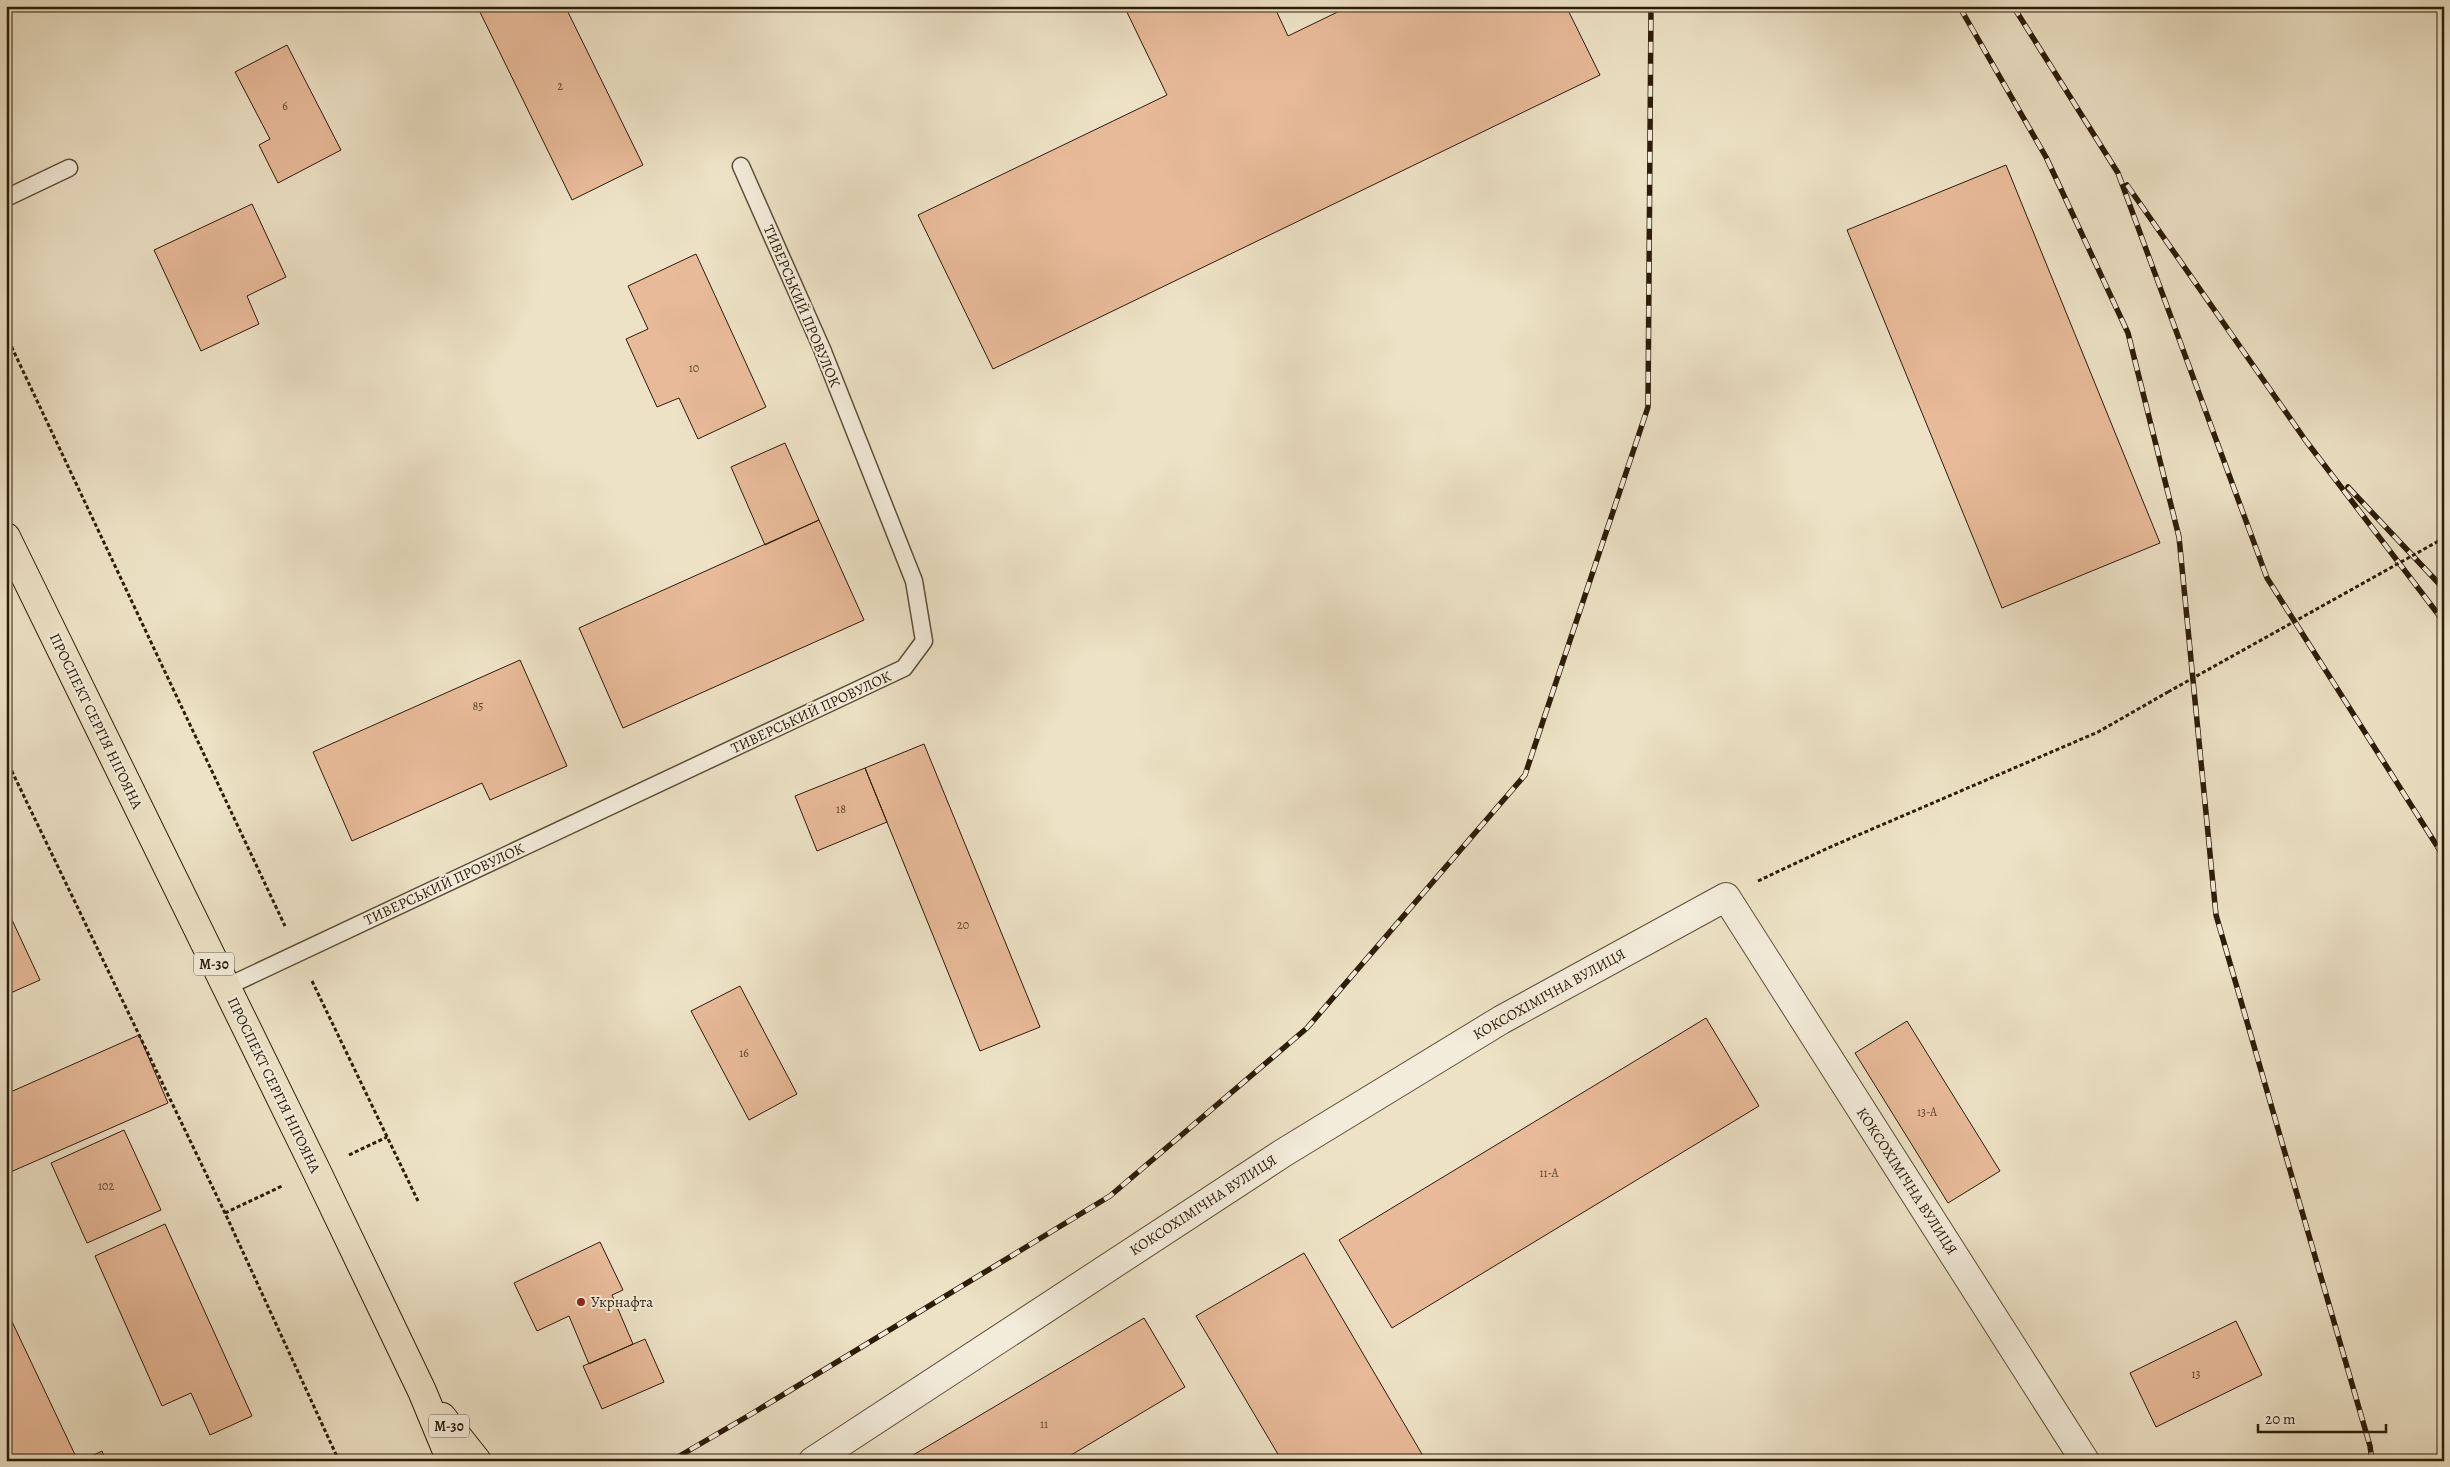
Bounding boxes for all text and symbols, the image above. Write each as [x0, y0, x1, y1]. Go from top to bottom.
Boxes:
house number: 2 [557, 78, 563, 94]
house number: 6 [282, 98, 288, 114]
street label: ТИВЕРСЬКИЙ ПРОВУЛОК [759, 222, 845, 391]
house number: 10 [689, 360, 699, 376]
street label: ПРОСПЕКТ СЕРГІЯ НІГОЯНА [45, 630, 147, 812]
street label: ТИВЕРСЬКИЙ ПРОВУЛОК [728, 666, 895, 758]
house number: 85 [473, 698, 483, 714]
house number: 18 [836, 801, 846, 817]
street label: ТИВЕРСЬКИЙ ПРОВУЛОК [361, 838, 528, 930]
house number: 20 [957, 917, 969, 933]
street label: КОКСОХІМІЧНА ВУЛИЦЯ [1469, 944, 1629, 1044]
road number: М-30 [194, 952, 234, 976]
street label: ПРОСПЕКТ СЕРГІЯ НІГОЯНА [223, 994, 325, 1176]
house number: 16 [739, 1045, 749, 1061]
street label: КОКСОХІМІЧНА ВУЛИЦЯ [1852, 1104, 1962, 1258]
house number: 13-А [1917, 1104, 1938, 1120]
street label: КОКСОХІМІЧНА ВУЛИЦЯ [1126, 1150, 1280, 1260]
house number: 11-А [1539, 1165, 1560, 1181]
house number: 102 [98, 1178, 114, 1194]
place label: Укрнафта [591, 1292, 653, 1312]
marker: Укрнафта [575, 1296, 587, 1308]
house number: 13 [2191, 1366, 2201, 1382]
scale bar [2258, 1402, 2385, 1434]
text: 20 m [2265, 1409, 2296, 1429]
road number: М-30 [429, 1414, 469, 1438]
house number: 11 [1040, 1416, 1048, 1432]

